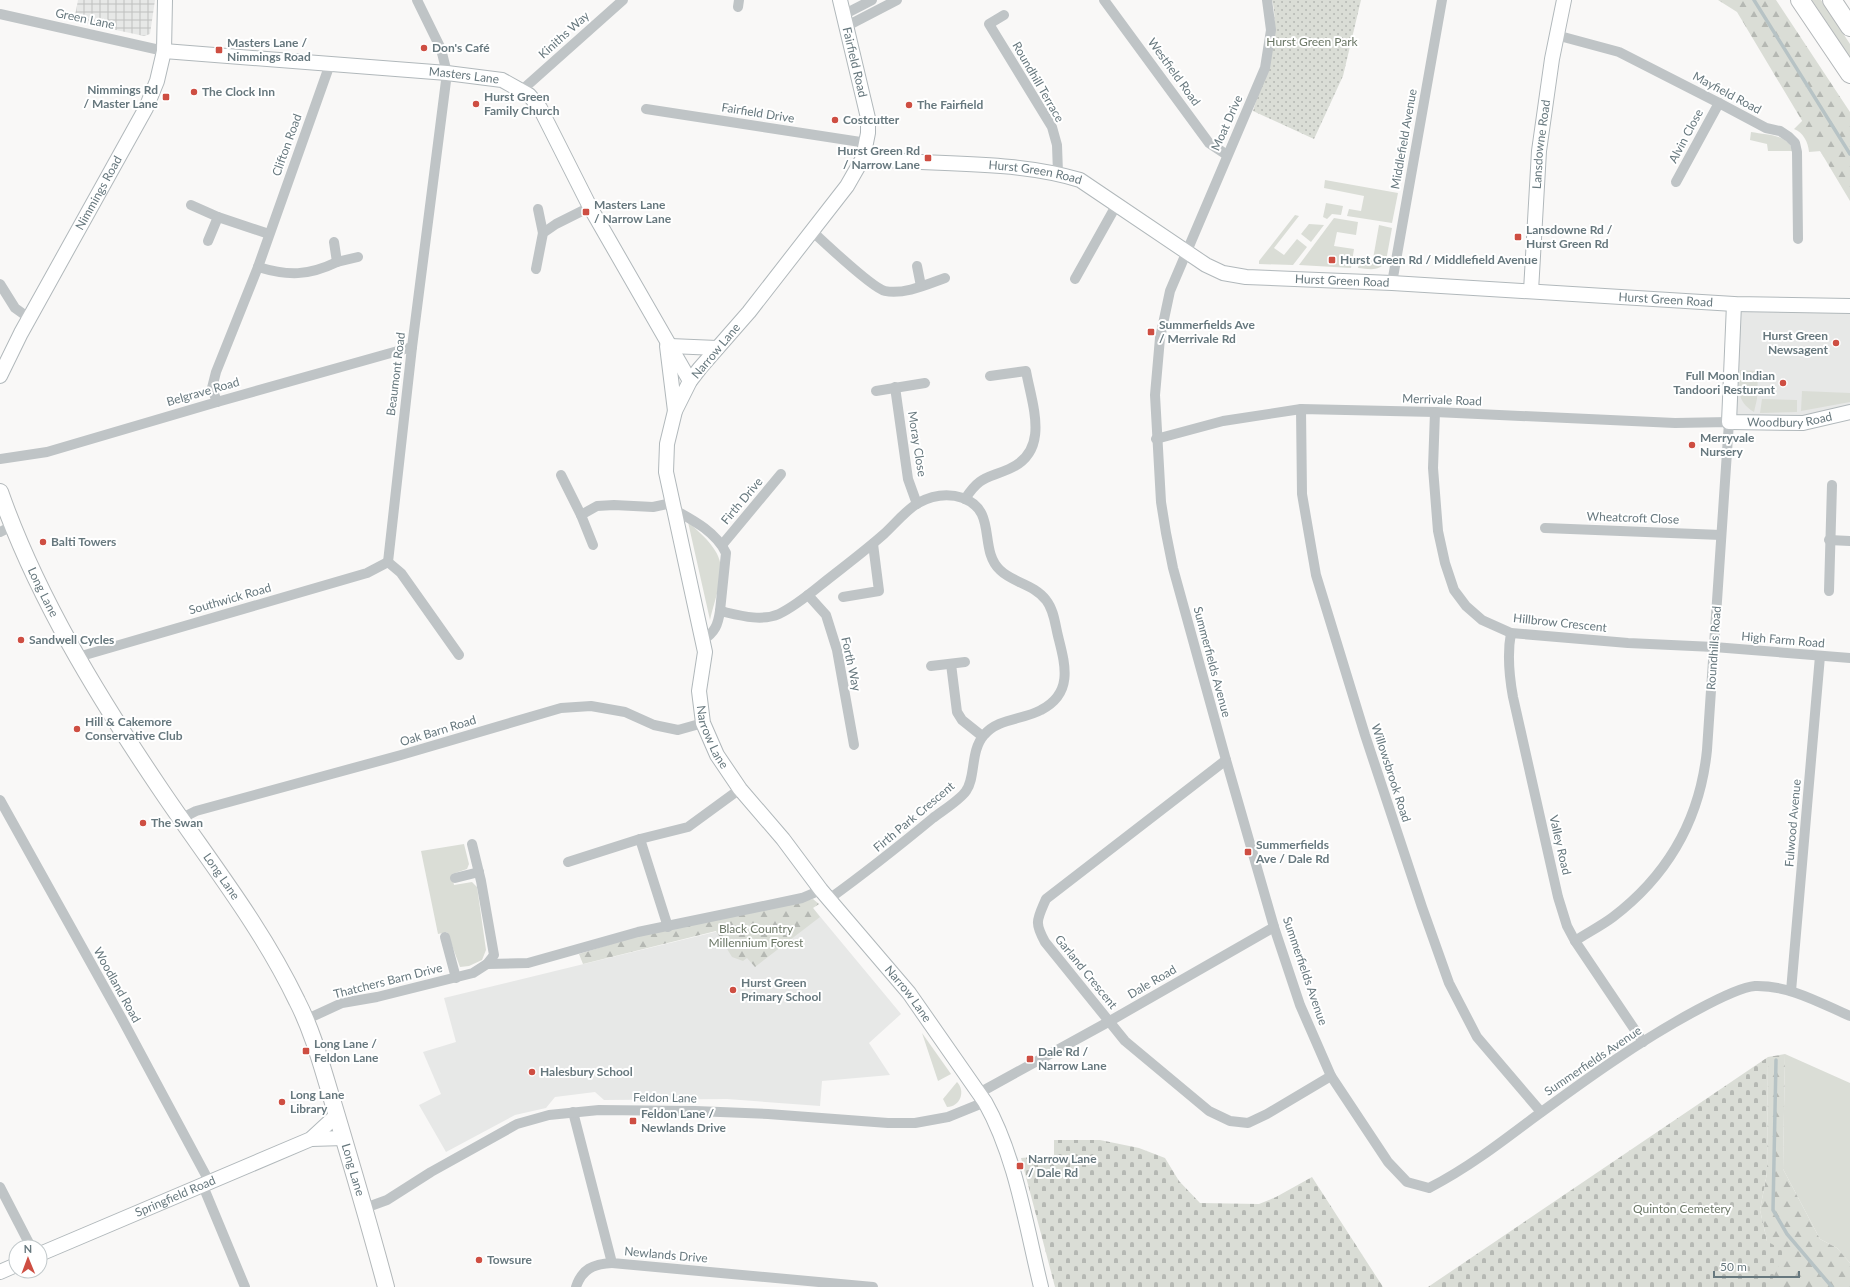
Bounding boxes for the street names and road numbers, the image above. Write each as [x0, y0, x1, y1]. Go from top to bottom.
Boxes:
street label: Green Lane [54, 5, 116, 32]
street label: Kiniths Way [535, 7, 593, 61]
street label: Fairfield Road [840, 26, 871, 99]
street label: Westfield Road [1145, 35, 1204, 108]
street label: Roundhill Terrace [1009, 39, 1068, 125]
street label: Masters Lane [428, 64, 500, 87]
street label: Mayfield Road [1690, 68, 1764, 117]
street label: Middlefield Avenue [1387, 88, 1420, 190]
street label: Moat Drive [1208, 93, 1246, 153]
street label: Fairfield Drive [721, 99, 796, 126]
street label: Lansdowne Road [1529, 99, 1553, 189]
street label: Alvin Close [1665, 106, 1706, 165]
street label: Clifton Road [268, 112, 305, 178]
street label: Nimmings Road [72, 153, 125, 232]
street label: Hurst Green Road [988, 157, 1084, 187]
street label: Hurst Green Road [1295, 271, 1390, 290]
street label: Hurst Green Road [1618, 289, 1713, 310]
street label: Narrow Lane [688, 320, 743, 381]
street label: Beaumont Road [383, 331, 408, 417]
street label: Belgrave Road [165, 374, 241, 409]
street label: Merrivale Road [1402, 391, 1482, 408]
street label: Woodbury Road [1747, 408, 1833, 430]
street label: Moray Close [905, 410, 930, 478]
street label: Firth Drive [718, 474, 766, 527]
street label: Wheatcroft Close [1587, 508, 1680, 527]
street label: Long Lane [25, 565, 62, 619]
street label: Southwick Road [187, 580, 273, 617]
street label: Summerfields Avenue [1191, 605, 1234, 719]
street label: Roundhills Road [1703, 605, 1724, 690]
street label: Hillbrow Crescent [1513, 610, 1608, 635]
street label: High Farm Road [1741, 628, 1825, 651]
street label: Forth Way [838, 635, 865, 693]
street label: Narrow Lane [694, 704, 732, 771]
street label: Oak Barn Road [398, 712, 478, 749]
street label: Willowsbrook Road [1369, 722, 1414, 824]
street label: Firth Park Crescent [870, 778, 958, 855]
street label: Fulwood Avenue [1781, 779, 1804, 867]
street label: Valley Road [1546, 814, 1575, 876]
street label: Long Lane [200, 850, 243, 902]
street label: Summerfields Avenue [1280, 915, 1331, 1027]
street label: Garland Crescent [1052, 932, 1121, 1012]
street label: Woodland Road [91, 944, 144, 1025]
street label: Thatchers Barn Drive [332, 960, 444, 1001]
street label: Narrow Lane [882, 962, 935, 1025]
street label: Dale Road [1125, 962, 1179, 1002]
street label: Summerfields Avenue [1541, 1023, 1644, 1099]
street label: Feldon Lane [633, 1089, 697, 1106]
street label: Long Lane [339, 1142, 368, 1198]
street label: Springfield Road [133, 1172, 218, 1220]
street label: Newlands Drive [624, 1243, 708, 1266]

